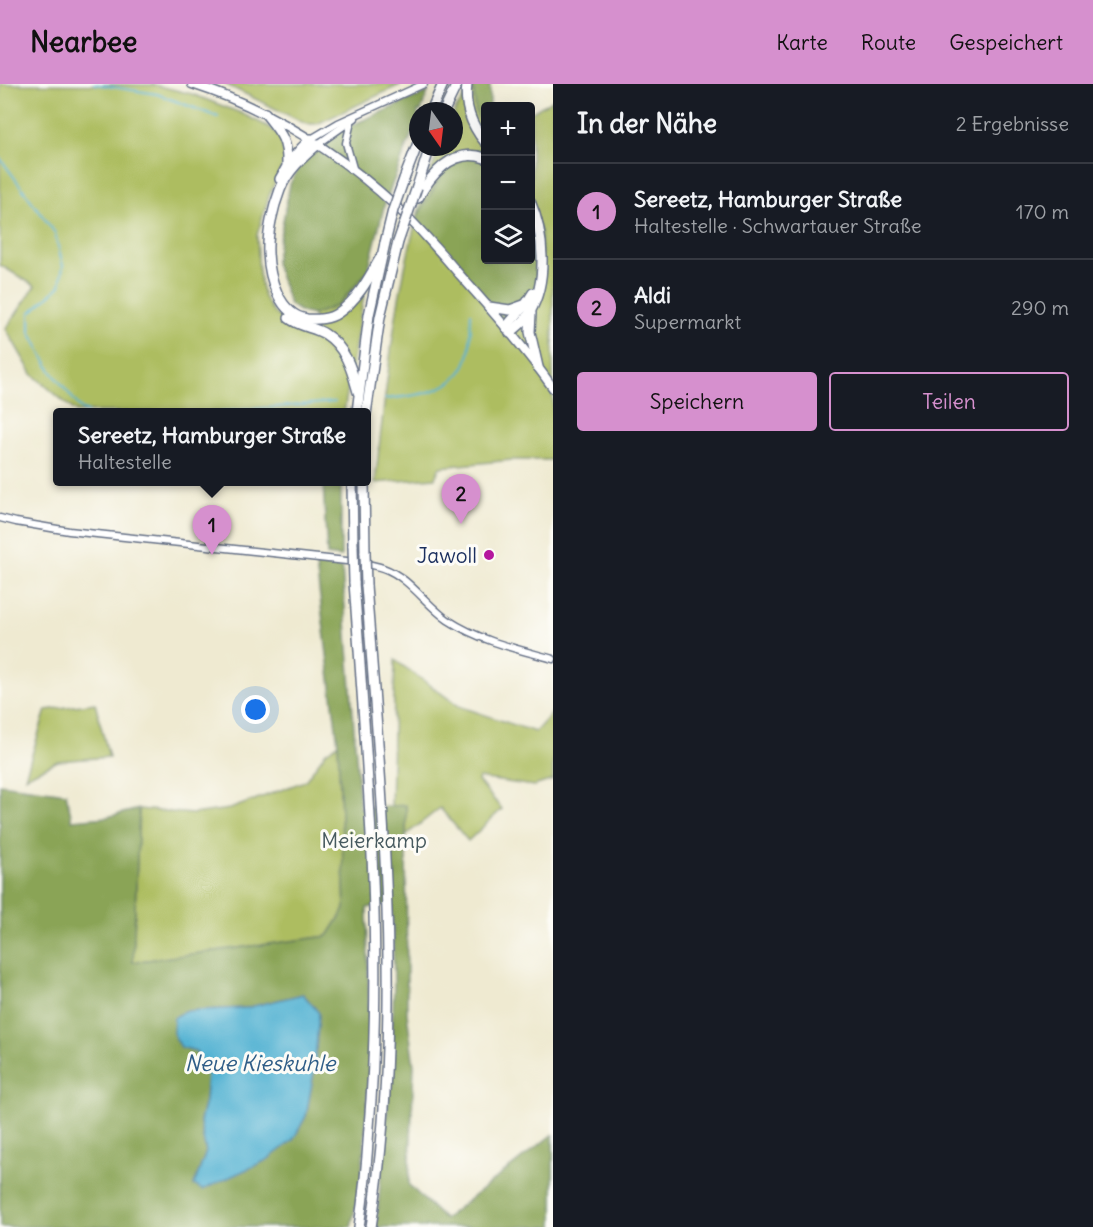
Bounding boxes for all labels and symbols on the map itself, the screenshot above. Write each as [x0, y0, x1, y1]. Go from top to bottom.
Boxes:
north arrow [409, 102, 463, 156]
pin: 2 [442, 474, 480, 524]
pin: 1 [192, 506, 232, 555]
place label: Jawoll [417, 542, 477, 569]
marker: Jawoll [482, 548, 496, 562]
your location [241, 695, 270, 724]
park label: Meierkamp [321, 827, 427, 854]
water label: Neue Kieskuhle [185, 1049, 337, 1077]

